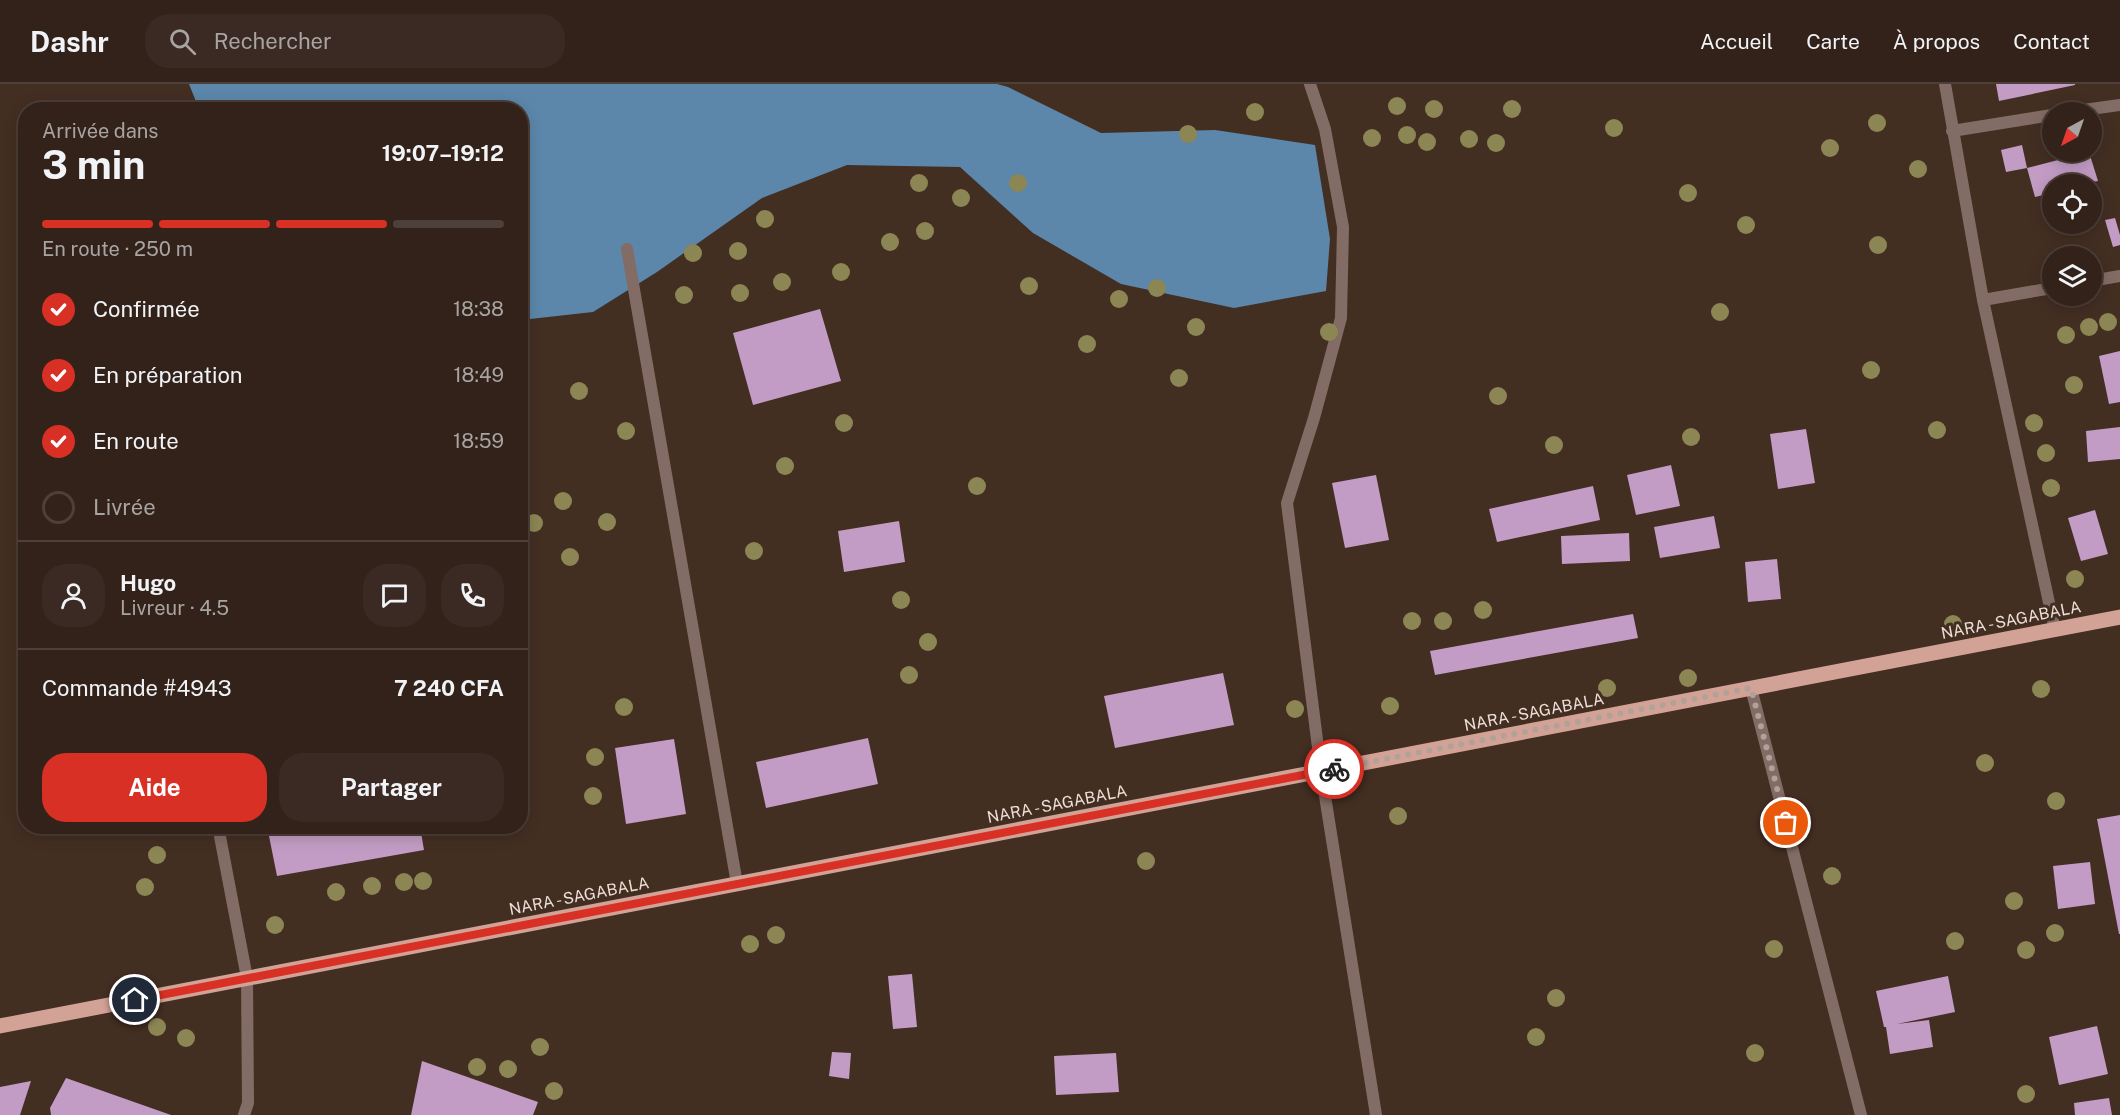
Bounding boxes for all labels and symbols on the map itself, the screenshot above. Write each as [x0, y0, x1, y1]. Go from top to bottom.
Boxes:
north arrow [2042, 102, 2102, 162]
street label: NARA - SAGABALA [1939, 597, 2083, 643]
street label: NARA - SAGABALA [1462, 689, 1606, 735]
courier [1304, 739, 1364, 799]
street label: NARA - SAGABALA [985, 781, 1129, 827]
pin [1760, 797, 1811, 848]
street label: NARA - SAGABALA [507, 873, 651, 919]
pin [109, 974, 160, 1025]

